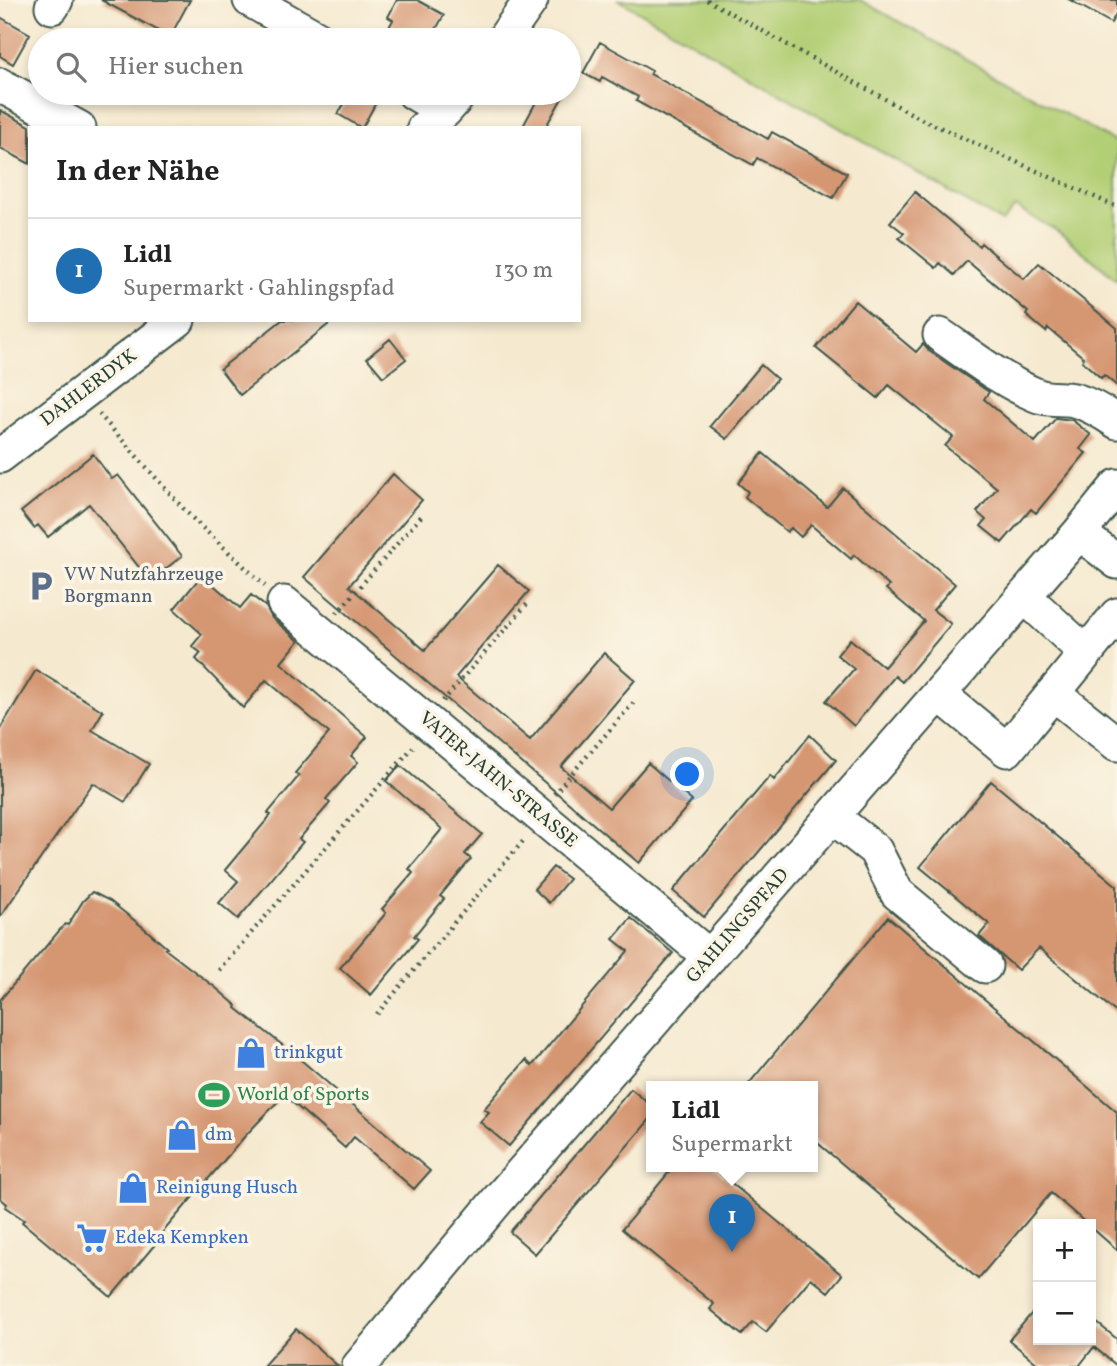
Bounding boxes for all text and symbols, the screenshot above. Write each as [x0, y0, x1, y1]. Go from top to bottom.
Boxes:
search box [28, 28, 581, 105]
icon: search [52, 48, 90, 86]
text: Hier suchen [108, 49, 244, 85]
text: In der Nähe [56, 151, 220, 193]
text: Lidl [123, 237, 172, 273]
text: 1 [74, 255, 84, 287]
text: 130 m [494, 255, 553, 287]
text: Supermarkt · Gahlingspfad [123, 273, 395, 305]
street label: DAHLERDYK [35, 343, 143, 433]
place label: VW Nutzfahrzeuge Borgmann [64, 562, 224, 610]
parking icon: VW Nutzfahrzeuge Borgmann [24, 569, 58, 603]
street label: VATER-JAHN-STRASSE [413, 706, 583, 854]
your location [670, 757, 704, 791]
street label: GAHLINGSPFAD [681, 863, 795, 989]
shop icon: trinkgut [234, 1036, 268, 1070]
place label: trinkgut [274, 1040, 343, 1066]
sports icon: World of Sports [197, 1078, 231, 1112]
popup [646, 1081, 818, 1172]
place label: World of Sports [237, 1082, 369, 1108]
text: Lidl [671, 1093, 720, 1129]
shop icon: dm [165, 1118, 199, 1152]
place label: dm [205, 1122, 233, 1148]
text: Supermarkt [671, 1129, 793, 1161]
shop icon: Reinigung Husch [116, 1171, 150, 1205]
place label: Reinigung Husch [156, 1175, 298, 1201]
pin: 1 [709, 1194, 755, 1252]
map controls [1033, 1219, 1096, 1345]
button: + [1033, 1219, 1096, 1282]
supermarket icon: Edeka Kempken [75, 1221, 109, 1255]
place label: Edeka Kempken [115, 1225, 249, 1251]
button: − [1033, 1282, 1096, 1345]

